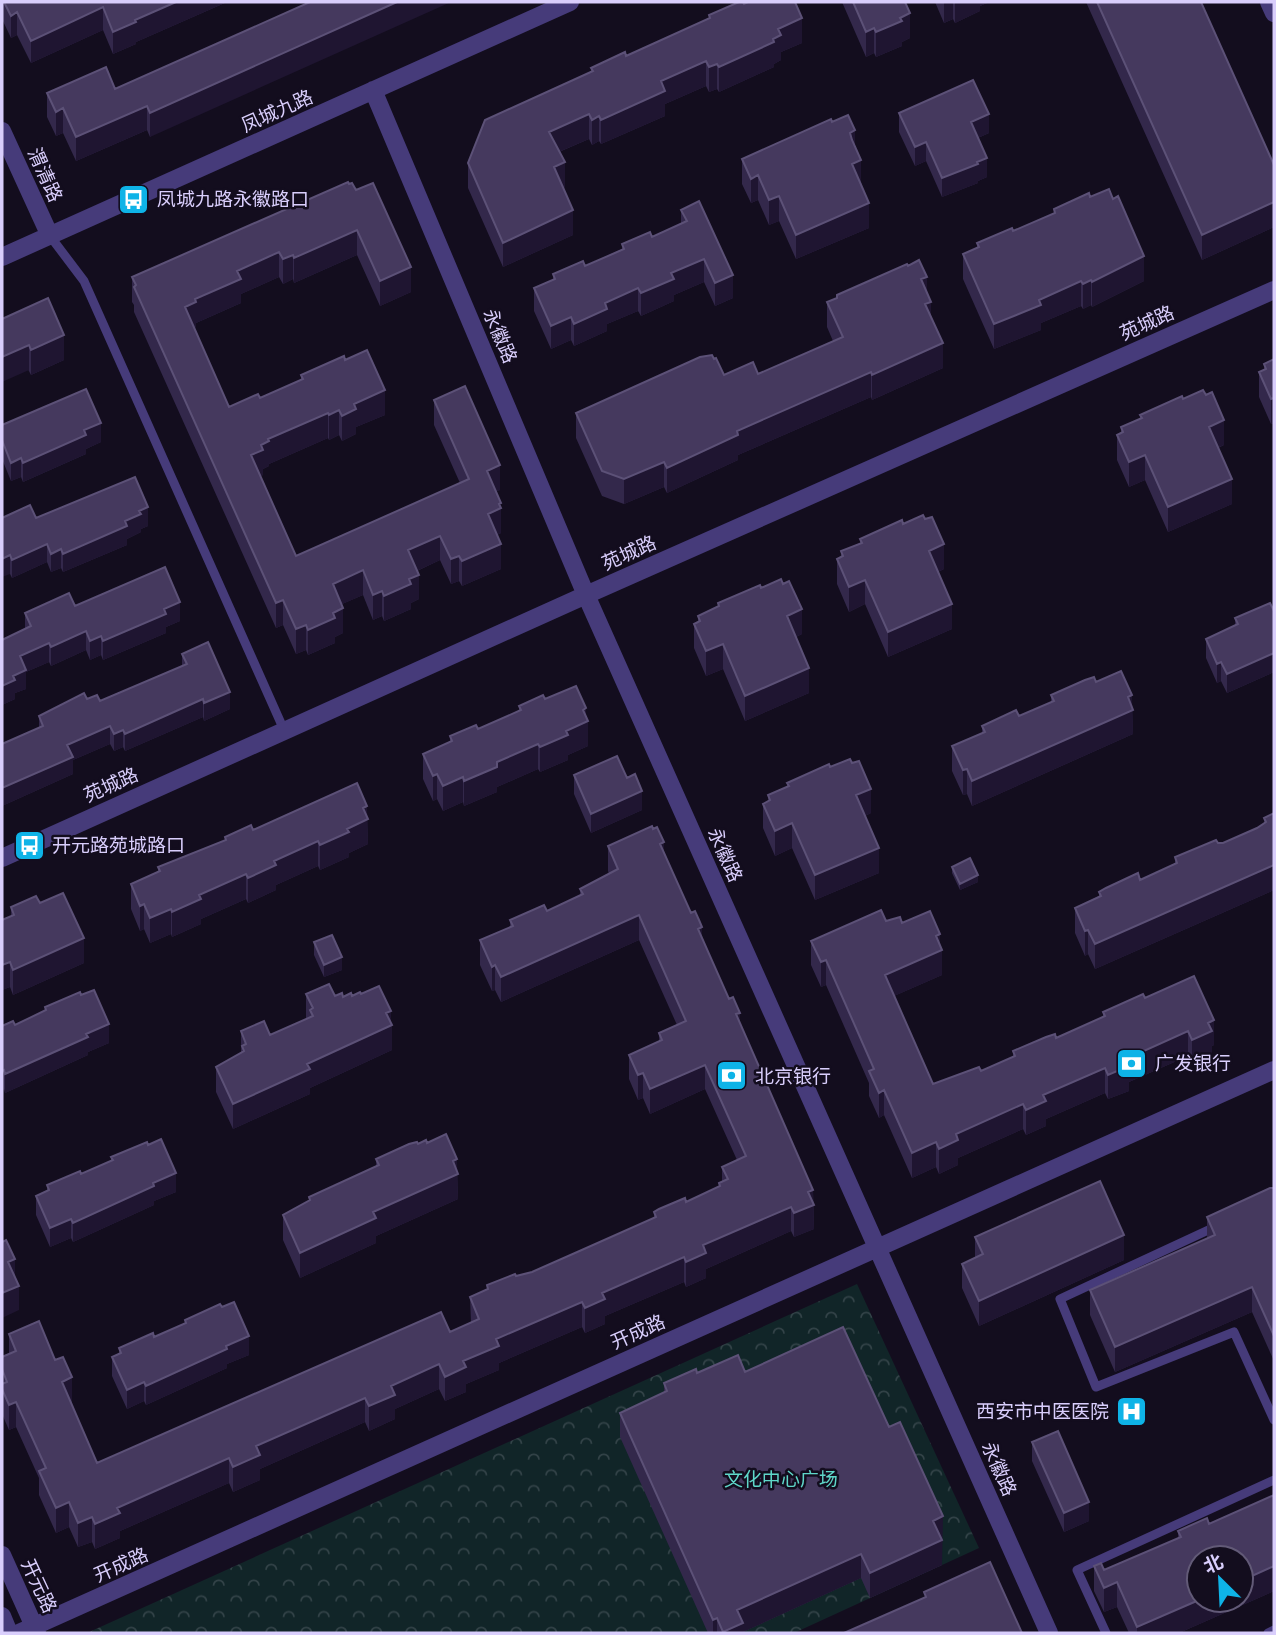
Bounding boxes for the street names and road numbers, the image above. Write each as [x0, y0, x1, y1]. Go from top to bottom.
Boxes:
street label: 凤城九路 [238, 86, 316, 136]
street label: 渭清路 [24, 145, 66, 205]
street label: 苑城路 [1117, 302, 1177, 344]
street label: 永徽路 [479, 306, 521, 366]
street label: 苑城路 [599, 532, 659, 574]
street label: 苑城路 [81, 764, 141, 806]
street label: 永徽路 [704, 825, 746, 885]
street label: 开成路 [608, 1311, 668, 1353]
street label: 永徽路 [978, 1439, 1020, 1499]
street label: 开成路 [91, 1544, 151, 1586]
street label: 开元路 [17, 1556, 61, 1616]

